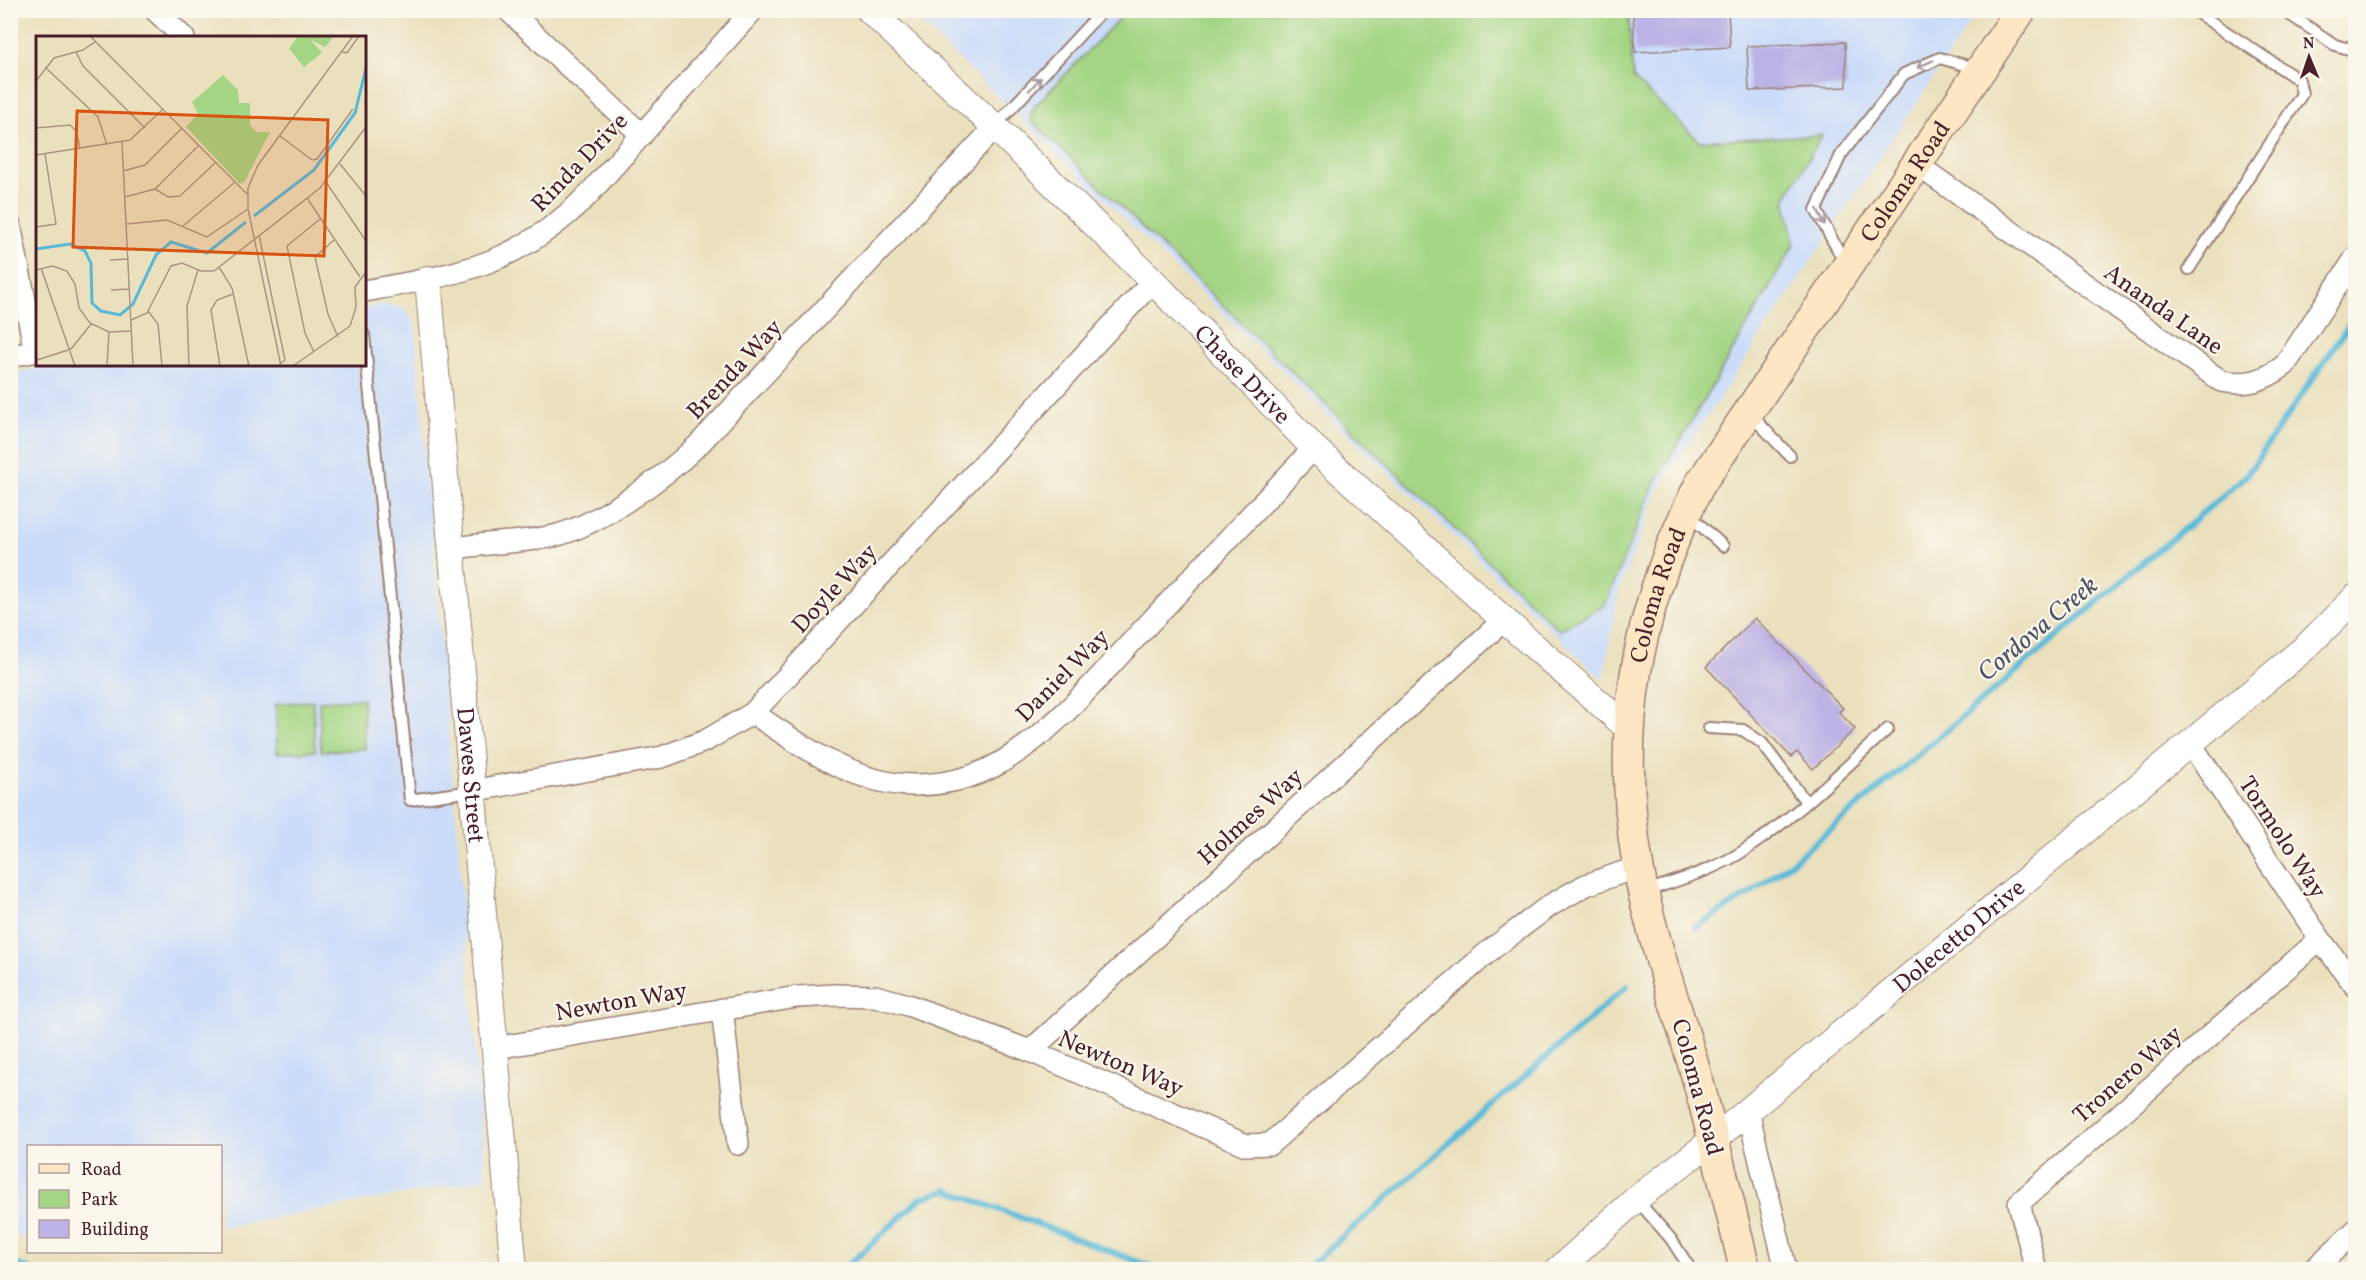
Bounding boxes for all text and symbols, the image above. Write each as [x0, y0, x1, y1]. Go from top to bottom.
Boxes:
north arrow [2279, 27, 2339, 87]
text: N [2302, 33, 2315, 55]
inset map [36, 36, 366, 366]
one-way arrow [1917, 59, 1935, 70]
one-way arrow [1027, 76, 1042, 91]
street label: Rinda Drive [524, 106, 637, 221]
street label: Coloma Road [1853, 115, 1960, 250]
one-way arrow [1816, 208, 1827, 226]
street label: Ananda Lane [2096, 257, 2229, 364]
street label: Brenda Way [680, 312, 791, 428]
street label: Chase Drive [1185, 318, 1298, 433]
street label: Coloma Road [1623, 523, 1696, 666]
street label: Doyle Way [785, 537, 886, 642]
water label: Cordova Creek [1970, 568, 2106, 691]
street label: Daniel Way [1009, 622, 1118, 731]
street label: Dawes Street [446, 706, 492, 845]
street label: Holmes Way [1191, 761, 1312, 874]
street label: Tormolo Way [2229, 770, 2334, 906]
street label: Dolecetto Drive [1886, 872, 2034, 1003]
street label: Newton Way [553, 975, 690, 1031]
street label: Coloma Road [1661, 1015, 1731, 1160]
street label: Tronero Way [2066, 1018, 2190, 1133]
street label: Newton Way [1052, 1023, 1188, 1107]
legend [27, 1145, 222, 1253]
text: Road [81, 1158, 122, 1183]
text: Park [81, 1188, 118, 1213]
text: Building [81, 1218, 149, 1243]

